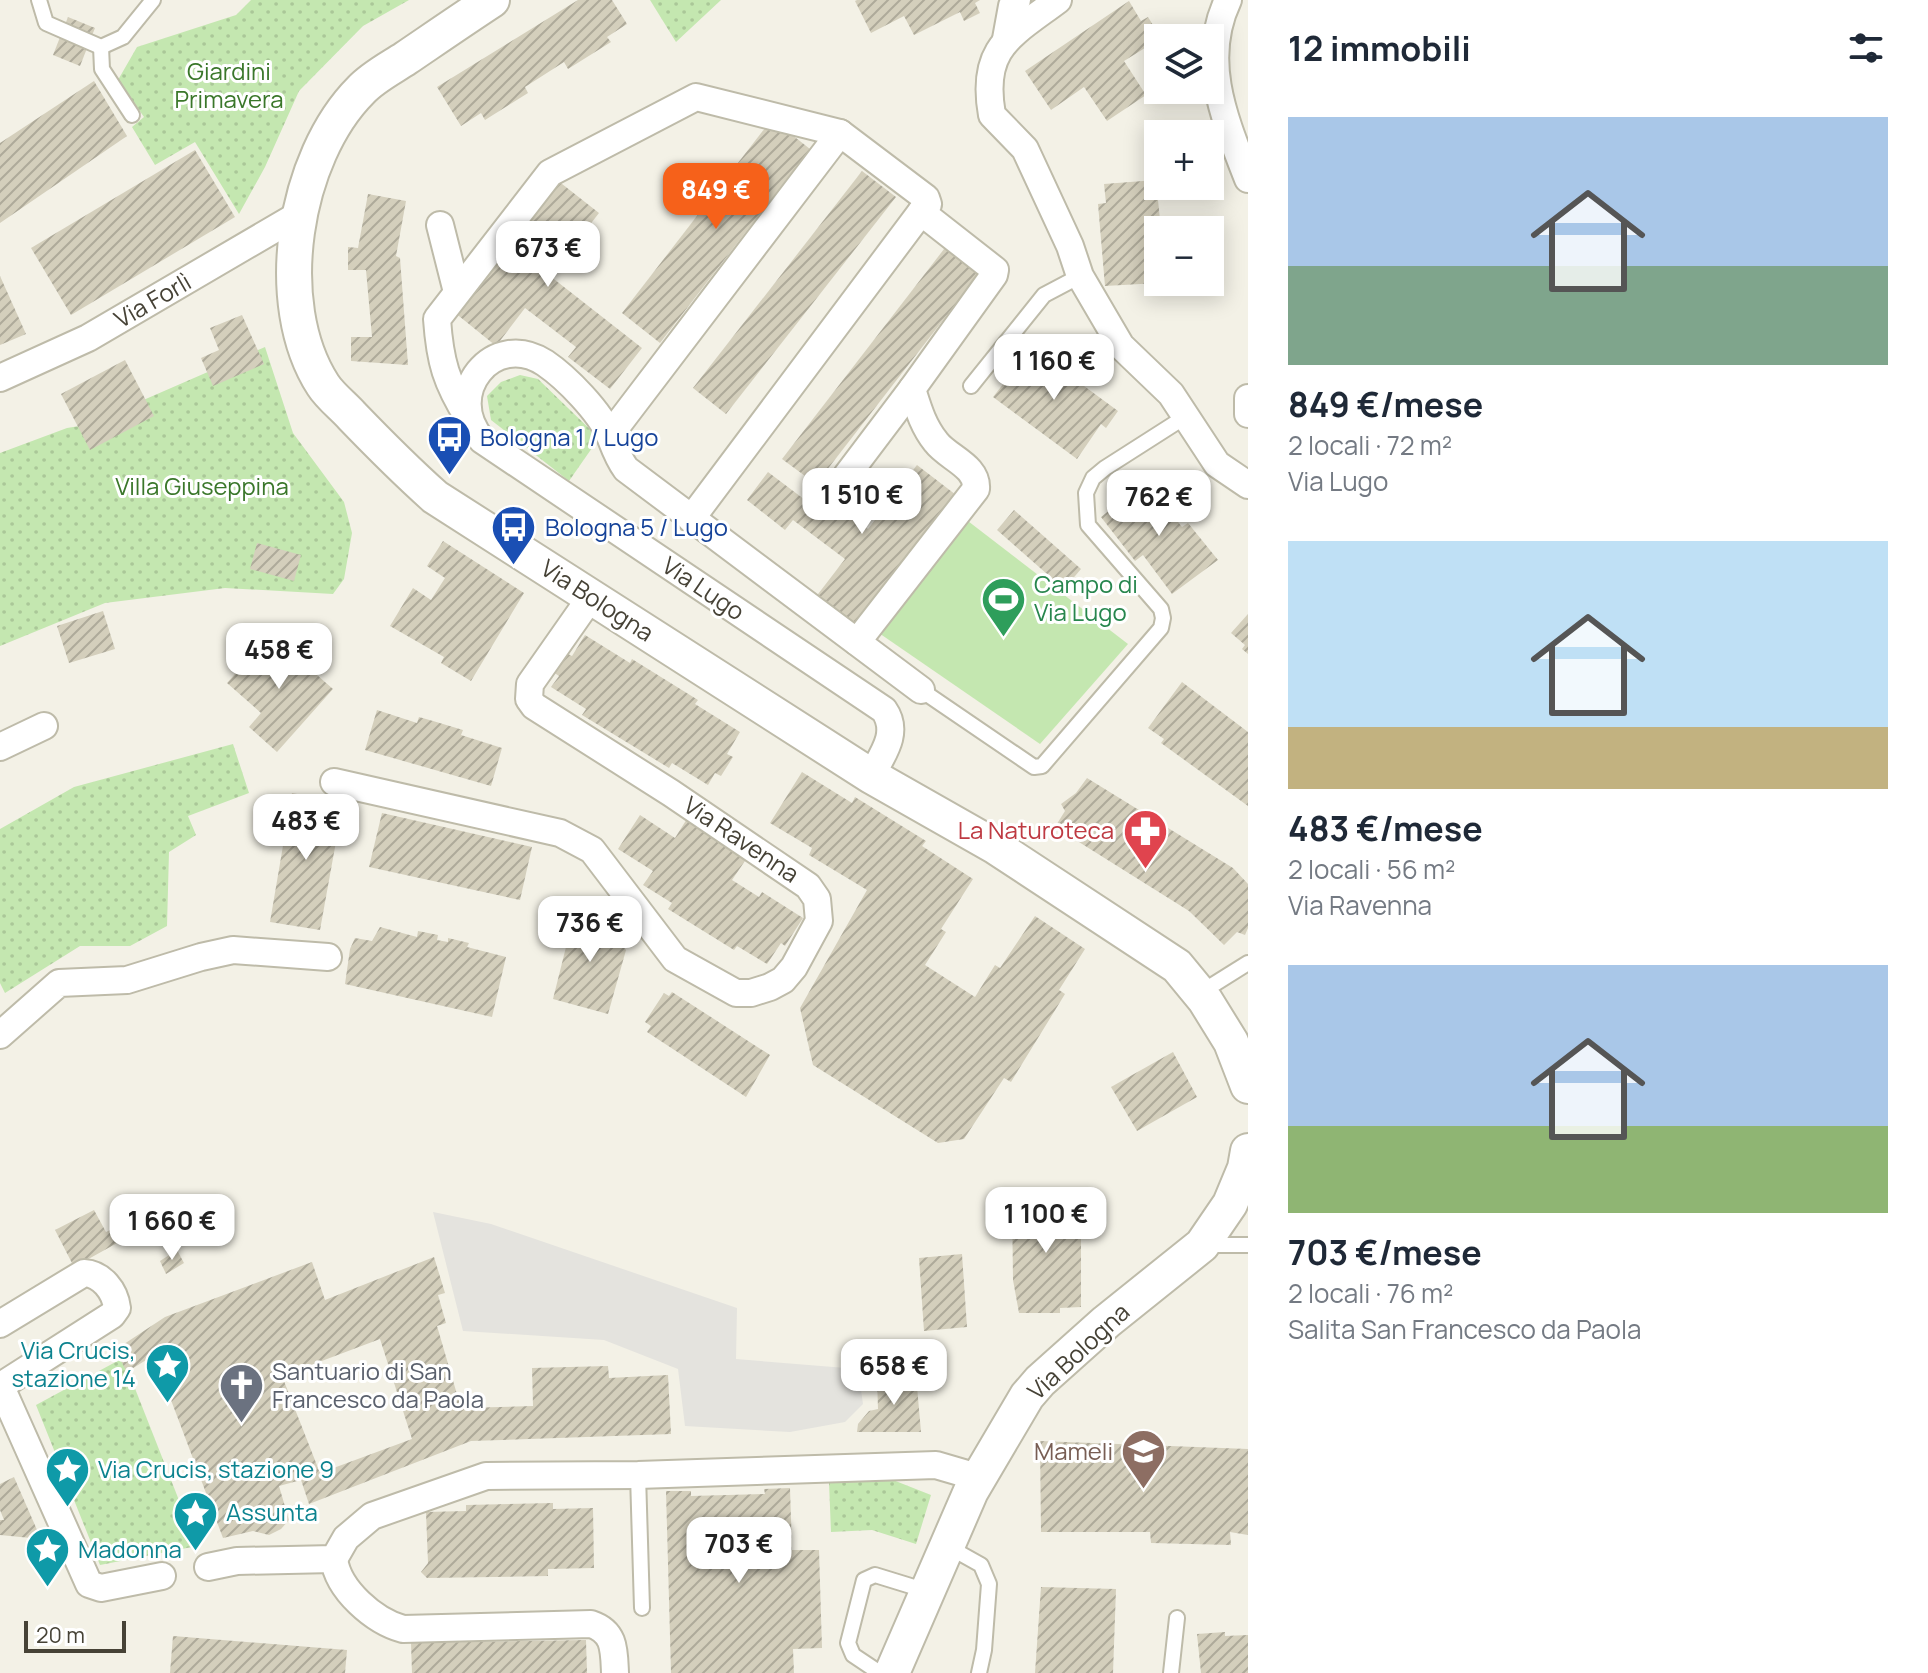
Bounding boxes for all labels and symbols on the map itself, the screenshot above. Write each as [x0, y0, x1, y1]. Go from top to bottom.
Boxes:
park label: Giardini Primavera [174, 54, 284, 115]
pin: 849 € [660, 163, 772, 231]
pin: 673 € [492, 221, 604, 289]
street label: Via Forlì [108, 265, 197, 335]
pin: 1 160 € [980, 334, 1128, 402]
bus stop icon: Bologna 1 / Lugo [425, 414, 473, 477]
place label: Bologna 1 / Lugo [480, 420, 658, 453]
pin: 1 510 € [788, 468, 936, 536]
park label: Villa Giuseppina [115, 469, 289, 502]
pin: 762 € [1103, 470, 1215, 538]
bus stop icon: Bologna 5 / Lugo [490, 504, 538, 567]
place label: Bologna 5 / Lugo [545, 510, 728, 543]
street label: Via Lugo [656, 548, 751, 627]
street label: Via Bologna [535, 551, 661, 649]
place label: Campo di Via Lugo [1034, 567, 1138, 628]
sports icon: Campo di Via Lugo [979, 575, 1027, 638]
pin: 458 € [223, 623, 335, 691]
street label: Via Ravenna [678, 788, 806, 890]
pin: 483 € [250, 794, 362, 862]
pharmacy icon: La Naturoteca [1121, 807, 1169, 870]
place label: La Naturoteca [958, 813, 1114, 846]
pin: 736 € [534, 896, 646, 964]
pin: 1 100 € [972, 1187, 1120, 1255]
pin: 1 660 € [98, 1194, 246, 1262]
street label: Via Bologna [1020, 1295, 1136, 1407]
place label: Via Crucis, stazione 14 [11, 1333, 136, 1394]
pin: 658 € [838, 1339, 950, 1407]
place icon: Via Crucis, stazione 14 [143, 1341, 191, 1404]
place label: Santuario di San Francesco da Paola [272, 1354, 484, 1415]
church icon: Santuario di San Francesco da Paola [217, 1362, 265, 1425]
school or university icon: Mameli [1120, 1428, 1168, 1491]
place label: Mameli [1034, 1434, 1113, 1467]
place icon: Via Crucis, stazione 9 [43, 1446, 91, 1509]
place label: Via Crucis, stazione 9 [98, 1452, 334, 1485]
place icon: Assunta [171, 1489, 219, 1552]
place label: Assunta [226, 1495, 318, 1528]
pin: 703 € [683, 1517, 795, 1585]
place icon: Madonna [23, 1526, 71, 1589]
place label: Madonna [78, 1532, 182, 1565]
scale bar [24, 1617, 126, 1653]

